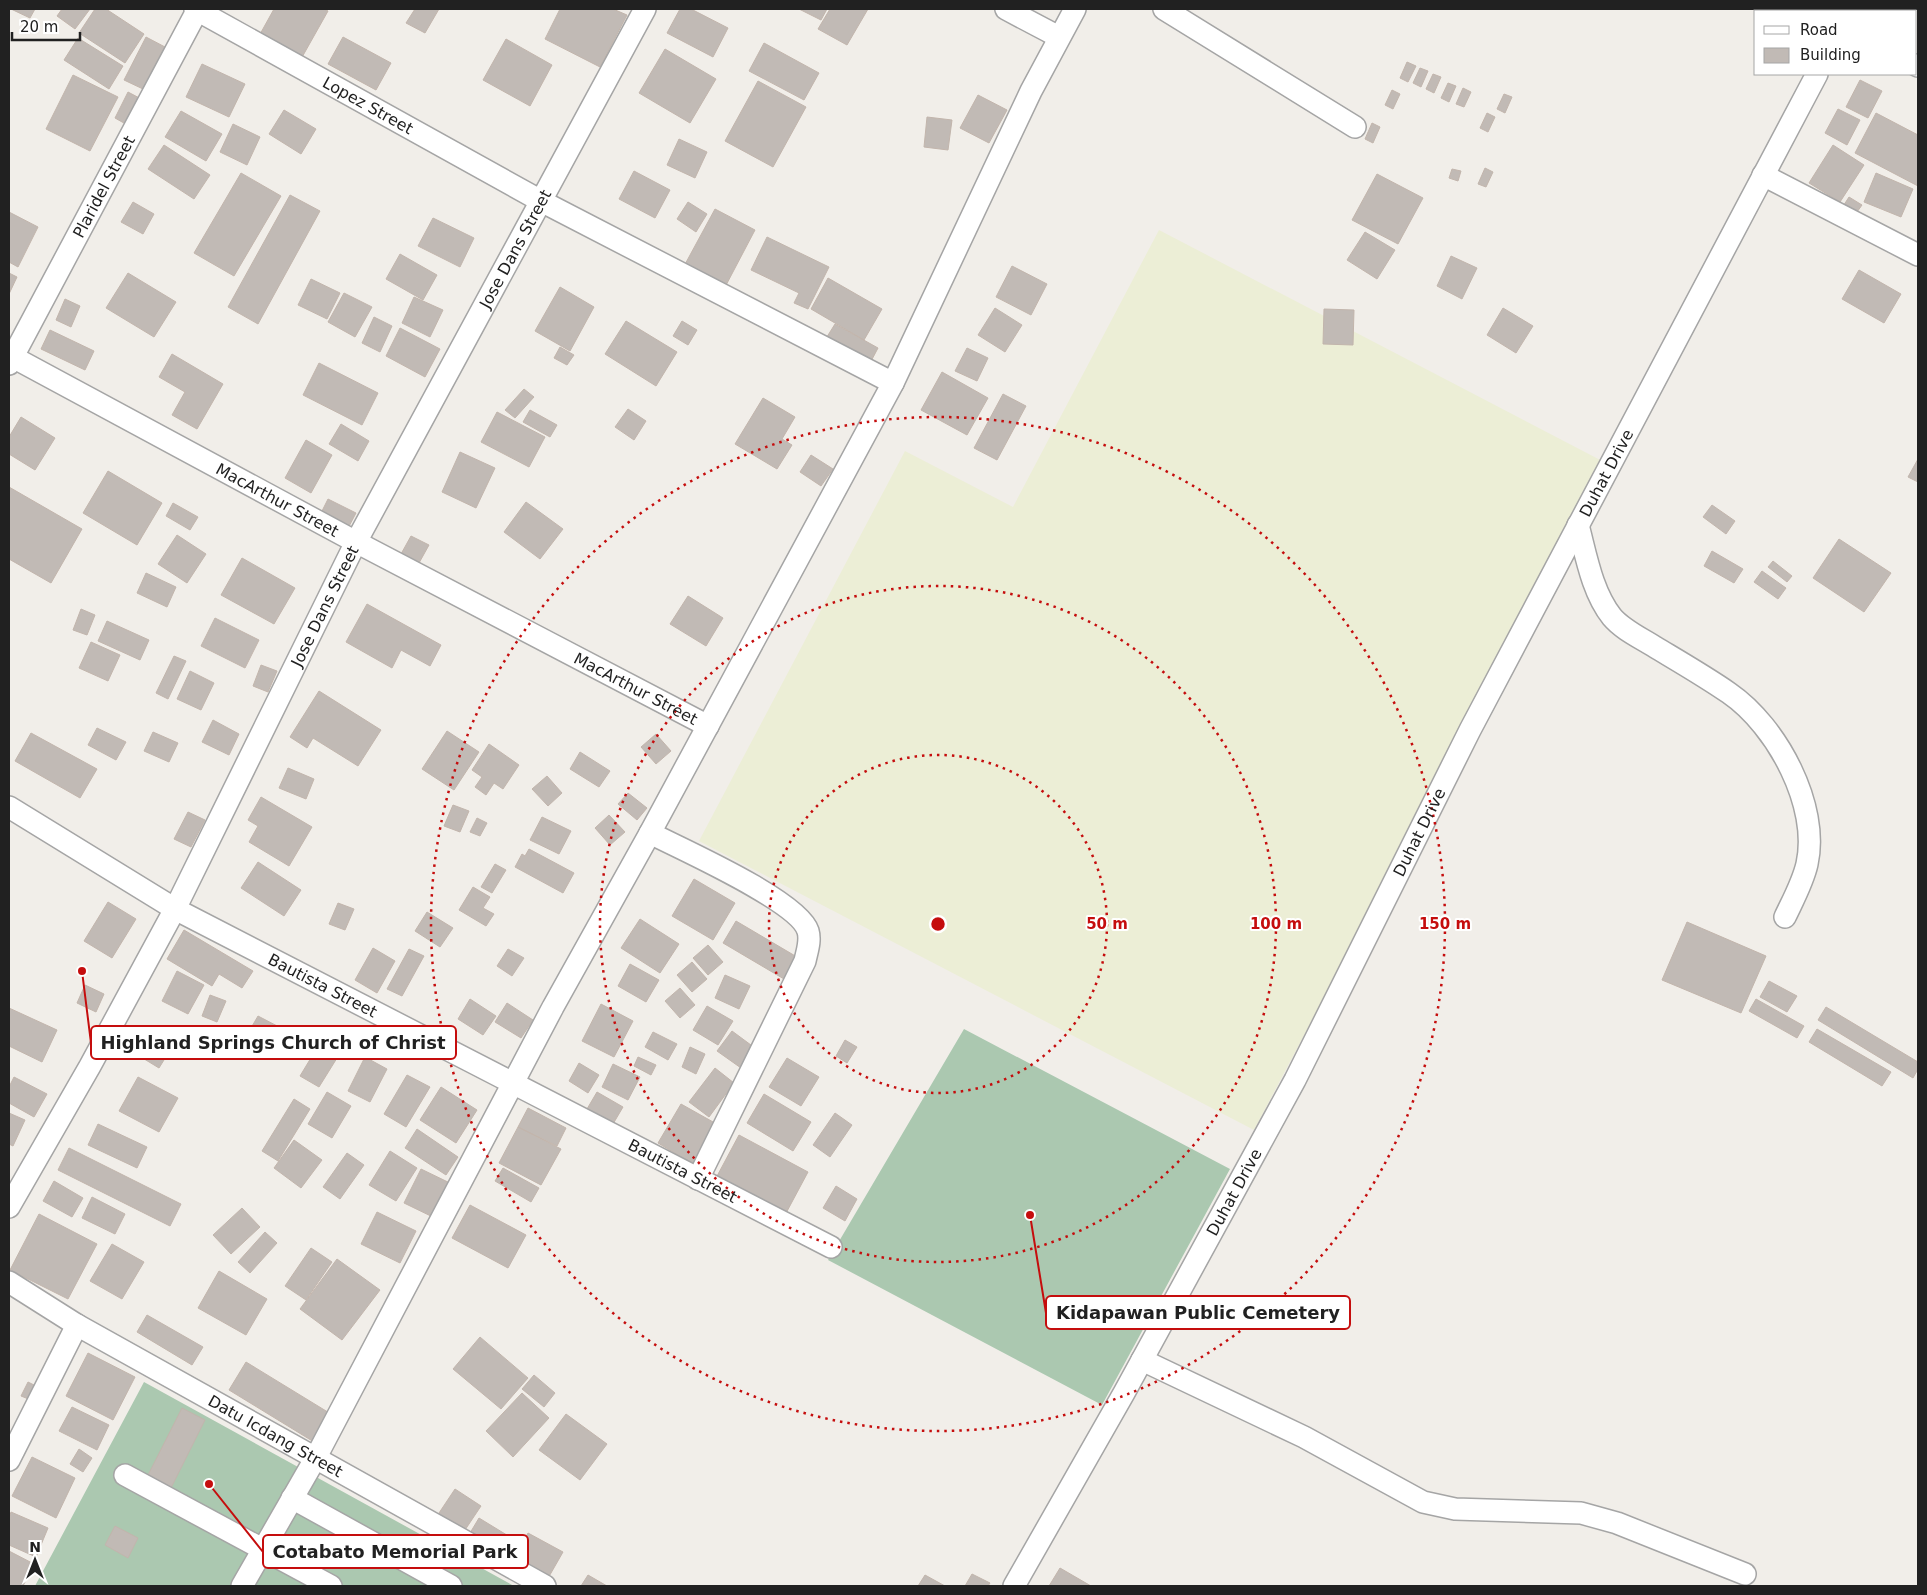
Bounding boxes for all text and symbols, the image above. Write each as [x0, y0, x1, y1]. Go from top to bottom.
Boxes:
scale bar [12, 10, 80, 42]
legend [1754, 10, 1917, 75]
text: 20 m [20, 18, 58, 36]
text: Road [1800, 21, 1838, 39]
text: Building [1800, 46, 1861, 64]
street label: Lopez Street [320, 72, 417, 138]
street label: Plaridel Street [68, 132, 138, 241]
street label: Jose Dans Street [475, 186, 555, 312]
street label: Duhat Drive [1575, 426, 1637, 520]
street label: MacArthur Street [213, 459, 342, 541]
street label: Jose Dans Street [286, 543, 362, 670]
street label: MacArthur Street [571, 648, 701, 728]
street label: Duhat Drive [1389, 785, 1449, 879]
centre of rings [929, 915, 947, 933]
text: 50 m [1086, 915, 1128, 933]
text: 100 m [1250, 915, 1302, 933]
text: 150 m [1419, 915, 1471, 933]
street label: Bautista Street [265, 949, 380, 1021]
callout: Highland Springs Church of Christ [91, 1026, 456, 1059]
text: Highland Springs Church of Christ [100, 1032, 446, 1053]
street label: Bautista Street [625, 1135, 740, 1206]
street label: Duhat Drive [1202, 1145, 1265, 1239]
callout: Kidapawan Public Cemetery [1046, 1296, 1350, 1329]
text: Kidapawan Public Cemetery [1056, 1302, 1340, 1323]
street label: Datu Icdang Street [205, 1391, 346, 1481]
north arrow [10, 1535, 60, 1585]
callout: Cotabato Memorial Park [263, 1535, 528, 1568]
text: N [29, 1539, 41, 1555]
text: Cotabato Memorial Park [272, 1541, 519, 1562]

